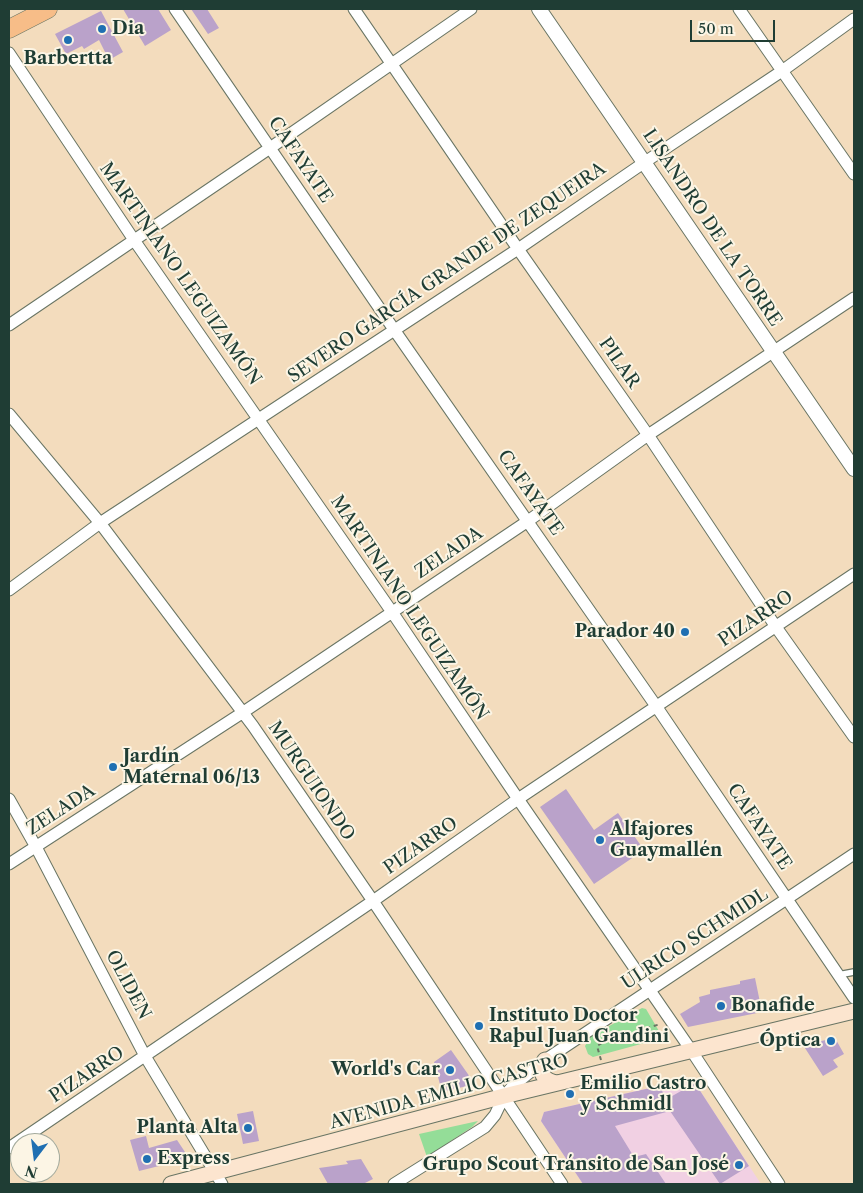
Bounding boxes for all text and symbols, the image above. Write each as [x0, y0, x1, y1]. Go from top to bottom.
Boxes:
scale bar [693, 10, 778, 42]
place label: Dia [112, 18, 144, 40]
text: 50 m [698, 19, 734, 38]
marker: Dia [96, 23, 108, 35]
marker: Barbertta [62, 34, 74, 46]
place label: Barbertta [24, 48, 112, 70]
street label: CAFAYATE [263, 113, 337, 207]
street label: LISANDRO DE LA TORRE [638, 125, 786, 331]
street label: SEVERO GARCÍA GRANDE DE ZEQUEIRA [284, 158, 610, 388]
street label: MARTINIANO LEGUIZAMÓN [95, 159, 265, 389]
street label: PILAR [594, 334, 644, 392]
street label: CAFAYATE [493, 446, 567, 540]
street label: MARTINIANO LEGUIZAMÓN [326, 491, 492, 725]
street label: ZELADA [411, 522, 487, 584]
street label: PIZARRO [715, 586, 797, 652]
place label: Parador 40 [575, 621, 675, 643]
marker: Parador 40 [679, 626, 691, 638]
street label: MURGUIONDO [263, 717, 359, 845]
place label: Jardín Maternal 06/13 [123, 746, 260, 789]
marker: Jardín Maternal 06/13 [107, 761, 119, 773]
street label: ZELADA [23, 780, 99, 840]
street label: CAFAYATE [722, 780, 796, 874]
street label: PIZARRO [380, 813, 462, 879]
place label: Alfajores Guaymallén [610, 819, 722, 862]
marker: Alfajores Guaymallén [594, 834, 606, 846]
street label: ULRICO SCHMIDL [618, 884, 772, 994]
street label: OLIDEN [101, 947, 155, 1023]
place label: Bonafide [731, 995, 815, 1017]
marker: Bonafide [715, 1000, 727, 1012]
place label: Instituto Doctor Raþul Juan Gandini [489, 1005, 669, 1048]
marker: Instituto Doctor Raþul Juan Gandini [473, 1020, 485, 1032]
place label: Óptica [759, 1030, 821, 1052]
marker: Óptica [825, 1035, 837, 1047]
street label: PIZARRO [46, 1042, 128, 1108]
street label: AVENIDA EMILIO CASTRO [327, 1050, 571, 1134]
place label: World's Car [331, 1059, 440, 1081]
marker: World's Car [444, 1064, 456, 1076]
place label: Emilio Castro y Schmidl [580, 1073, 707, 1116]
marker: Emilio Castro y Schmidl [564, 1088, 576, 1100]
place label: Planta Alta [137, 1117, 238, 1139]
marker: Planta Alta [242, 1122, 254, 1134]
north arrow [10, 1133, 60, 1183]
place label: Express [157, 1148, 230, 1170]
marker: Express [141, 1153, 153, 1165]
place label: Grupo Scout Tránsito de San José [423, 1154, 729, 1176]
marker: Grupo Scout Tránsito de San José [733, 1159, 745, 1171]
text: N [23, 1161, 40, 1182]

